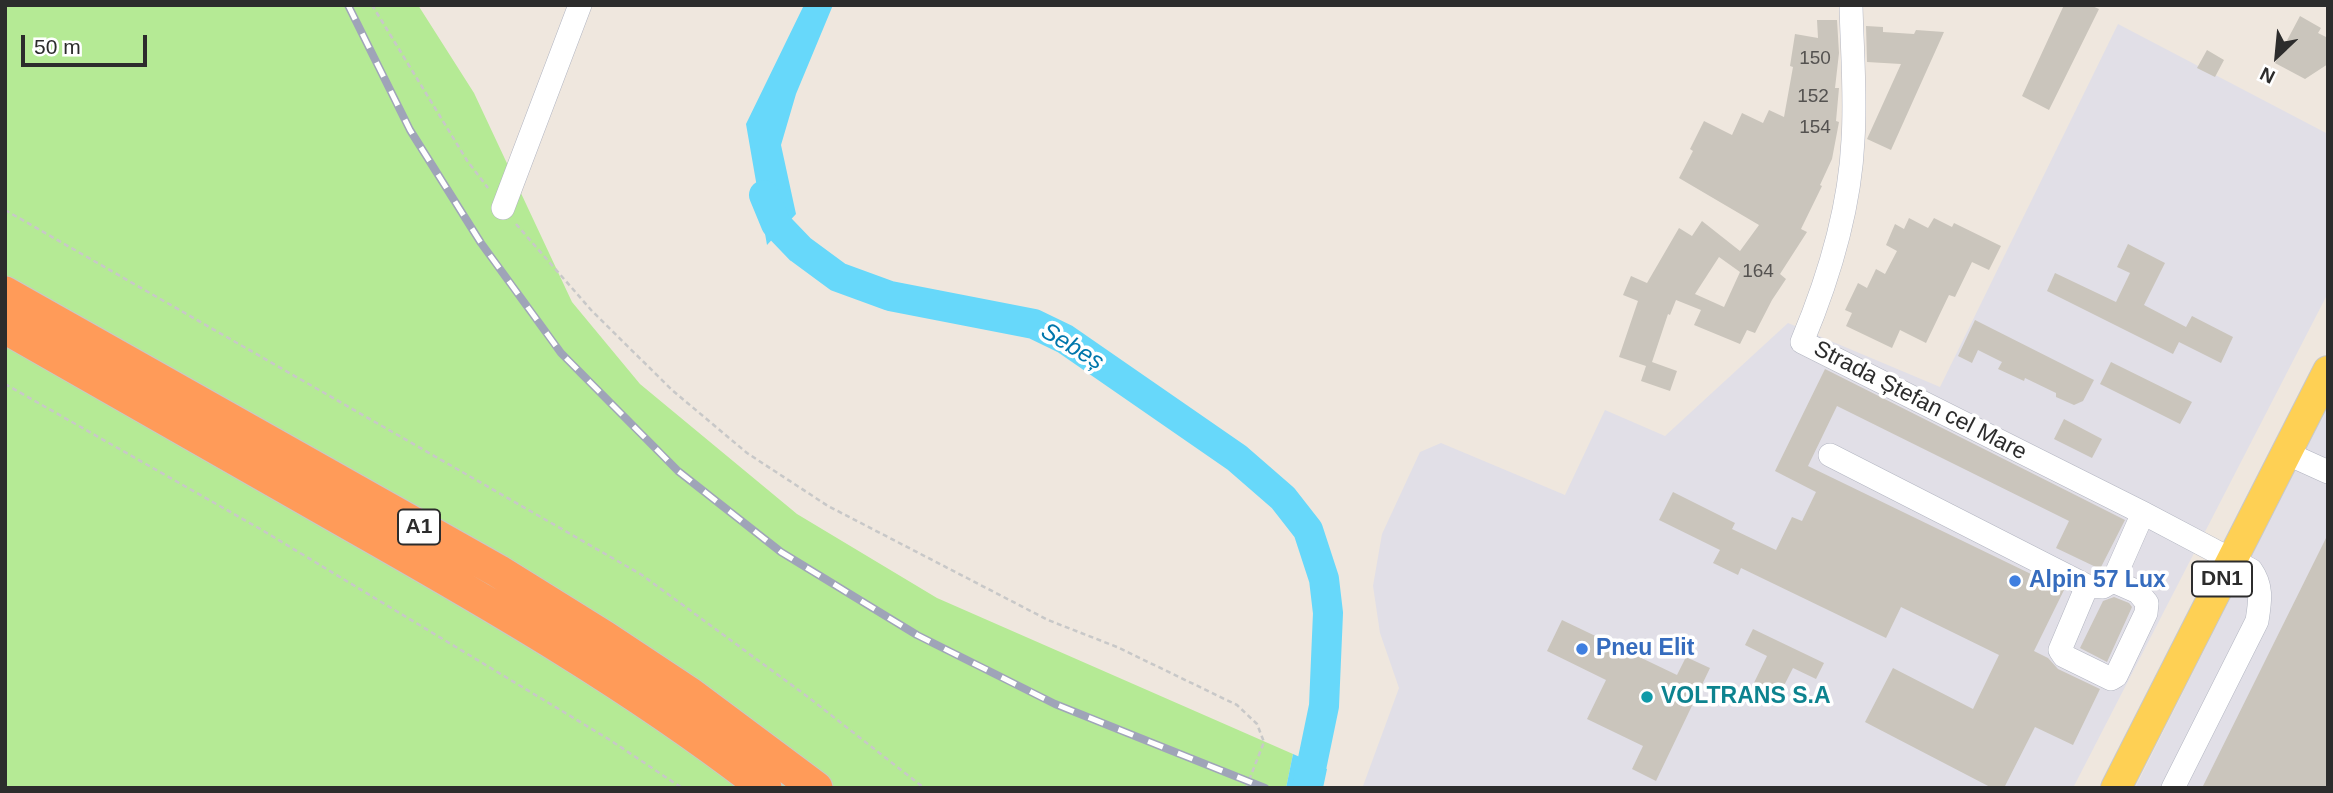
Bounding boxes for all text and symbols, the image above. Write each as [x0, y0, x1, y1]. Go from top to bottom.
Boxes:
scale bar [24, 21, 150, 65]
north arrow [2242, 21, 2312, 91]
text: 50 m [34, 35, 81, 58]
house number: 150 [1799, 48, 1831, 70]
text: N [2257, 63, 2278, 88]
house number: 152 [1797, 86, 1829, 108]
house number: 154 [1799, 117, 1831, 139]
house number: 164 [1742, 261, 1774, 283]
water label: Sebeș [1035, 317, 1109, 377]
street label: Strada Ștefan cel Mare [1809, 335, 2031, 467]
road number: A1 [398, 510, 440, 544]
road number: DN1 [2192, 562, 2252, 596]
place label: Alpin 57 Lux [2029, 567, 2166, 595]
marker: Alpin 57 Lux [2007, 573, 2023, 589]
place label: Pneu Elit [1596, 635, 1694, 663]
marker: Pneu Elit [1574, 641, 1590, 657]
place label: VOLTRANS S.A [1661, 683, 1831, 711]
marker: VOLTRANS S.A [1639, 689, 1655, 705]

